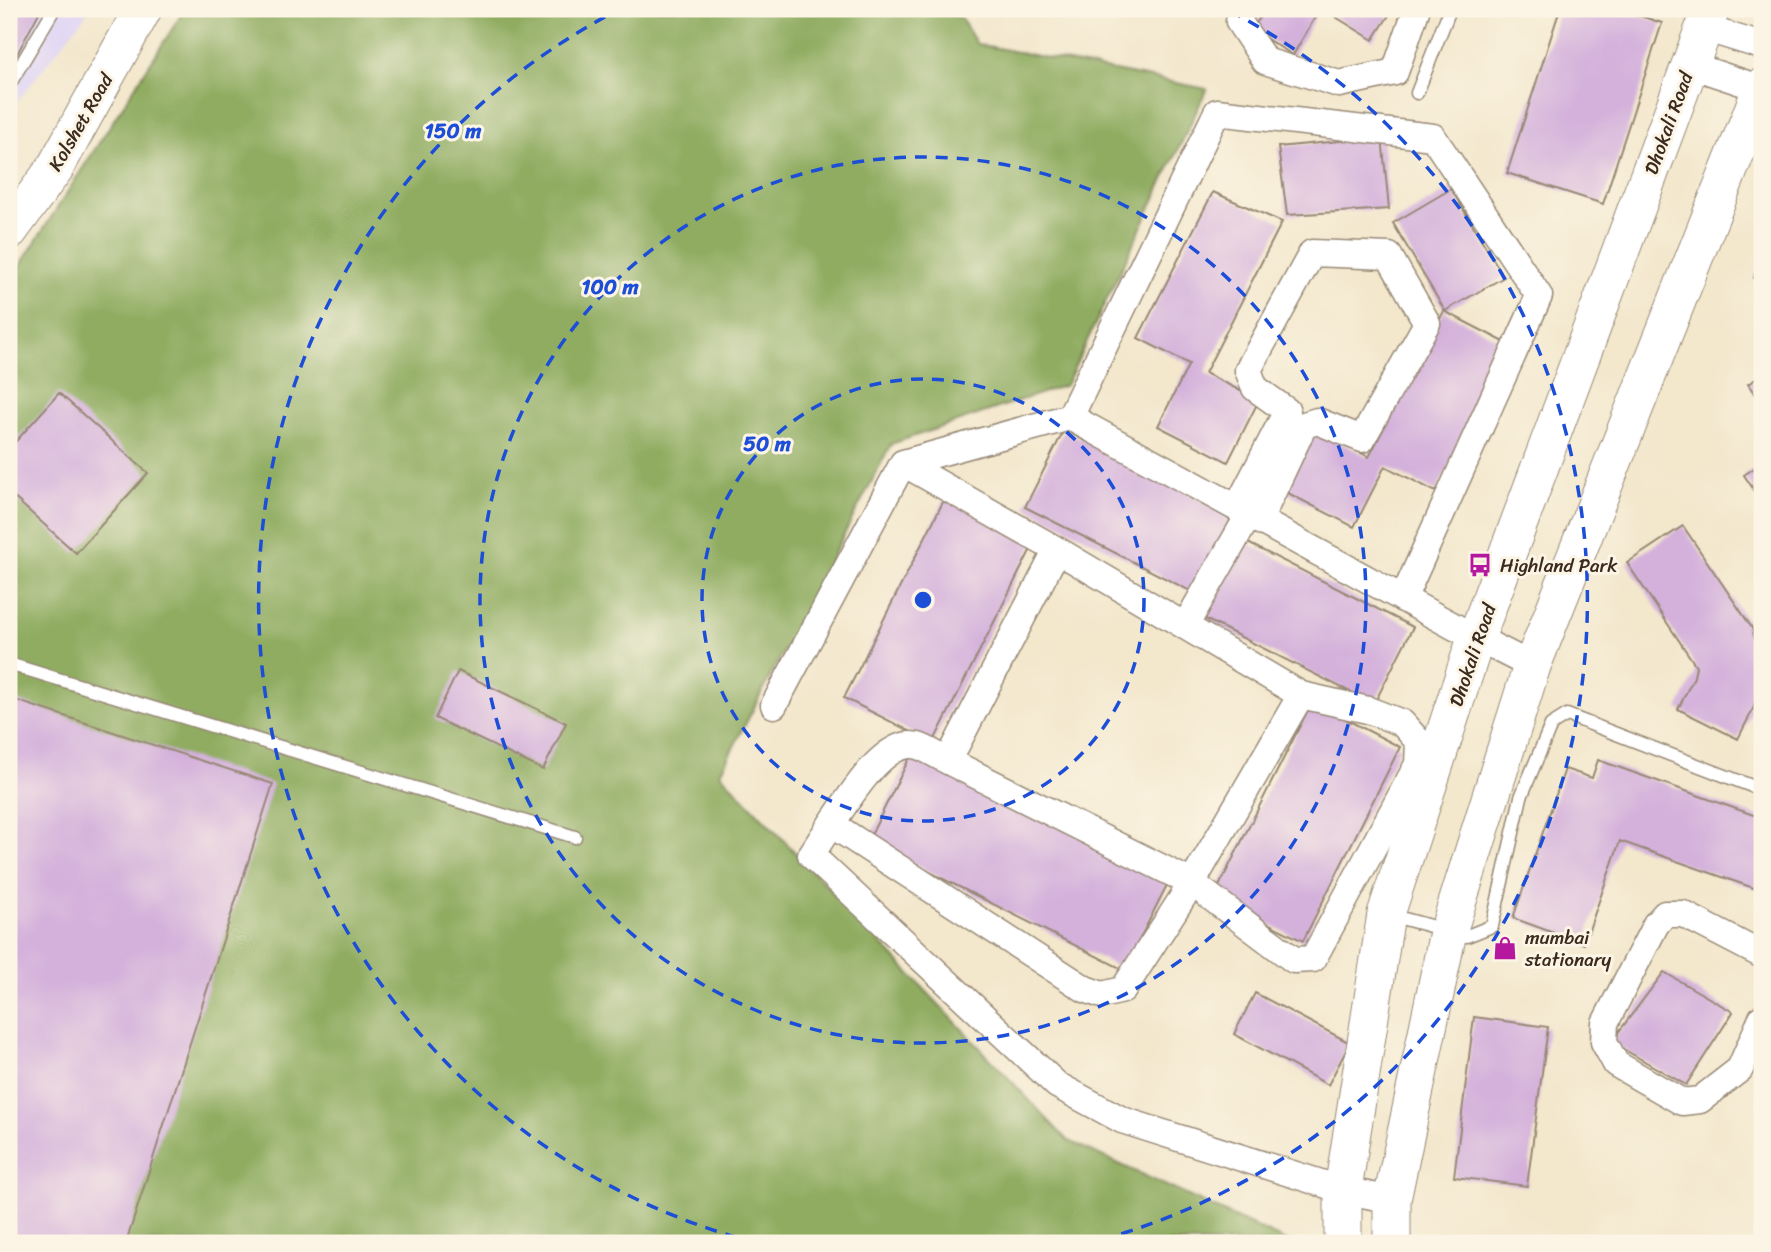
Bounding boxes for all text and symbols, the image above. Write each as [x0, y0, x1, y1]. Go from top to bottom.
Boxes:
street label: Dhokali Road [1635, 65, 1703, 179]
street label: Kolshet Road [39, 66, 122, 178]
text: 150 m [425, 112, 482, 150]
text: 100 m [581, 268, 639, 306]
text: 50 m [743, 425, 792, 463]
place label: Highland Park [1500, 549, 1618, 582]
bus stop icon: Highland Park [1466, 551, 1494, 579]
centre of rings [911, 588, 935, 612]
street label: Dhokali Road [1439, 597, 1506, 711]
place label: mumbai stationary [1524, 921, 1611, 976]
shop icon: mumbai stationary [1491, 934, 1519, 962]

